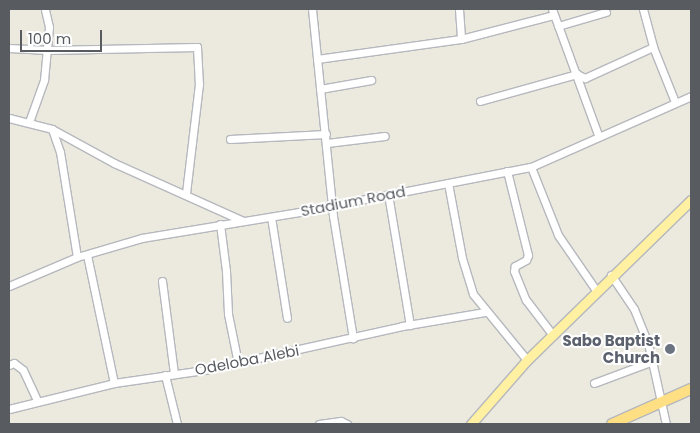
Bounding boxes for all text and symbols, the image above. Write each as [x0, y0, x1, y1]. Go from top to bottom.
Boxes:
scale bar [22, 20, 105, 52]
text: 100 m [28, 28, 71, 49]
street label: Stadium Road [299, 182, 407, 220]
place label: Sabo Baptist Church [562, 331, 660, 366]
street label: Odeloba Alebi [193, 341, 301, 379]
marker: Sabo Baptist Church [664, 343, 676, 355]

